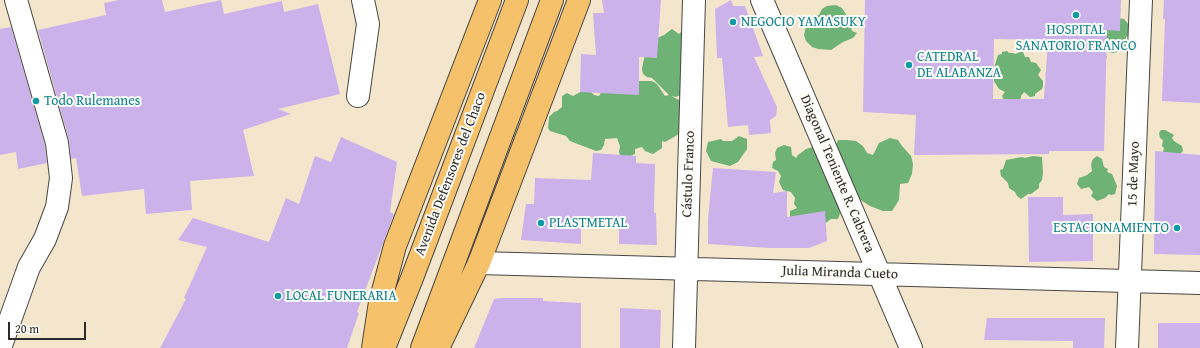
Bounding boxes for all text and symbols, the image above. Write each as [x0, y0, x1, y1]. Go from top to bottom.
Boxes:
marker: HOSPITAL SANATORIO FRANCO [1071, 10, 1081, 20]
place label: NEGOCIO YAMASUKY [741, 14, 866, 30]
marker: NEGOCIO YAMASUKY [728, 17, 738, 27]
place label: HOSPITAL SANATORIO FRANCO [1015, 22, 1137, 54]
place label: CATEDRAL DE ALABANZA [917, 49, 1001, 82]
marker: CATEDRAL DE ALABANZA [904, 60, 914, 70]
street label: Avenida Defensores del Chaco [412, 90, 490, 258]
place label: Todo Rulemanes [44, 93, 140, 109]
street label: Diagonal Teniente R. Cabrera [796, 93, 878, 255]
marker: Todo Rulemanes [31, 96, 41, 106]
street label: Cástulo Franco [679, 130, 699, 218]
street label: 15 de Mayo [1124, 141, 1144, 207]
place label: PLASTMETAL [549, 215, 627, 231]
marker: PLASTMETAL [536, 218, 546, 228]
place label: ESTACIONAMIENTO [1053, 220, 1169, 236]
marker: ESTACIONAMIENTO [1172, 223, 1182, 233]
street label: Julia Miranda Cueto [782, 263, 898, 283]
place label: LOCAL FUNERARIA [286, 288, 397, 304]
marker: LOCAL FUNERARIA [273, 291, 283, 301]
scale bar [10, 314, 88, 340]
text: 20 m [15, 320, 39, 337]

